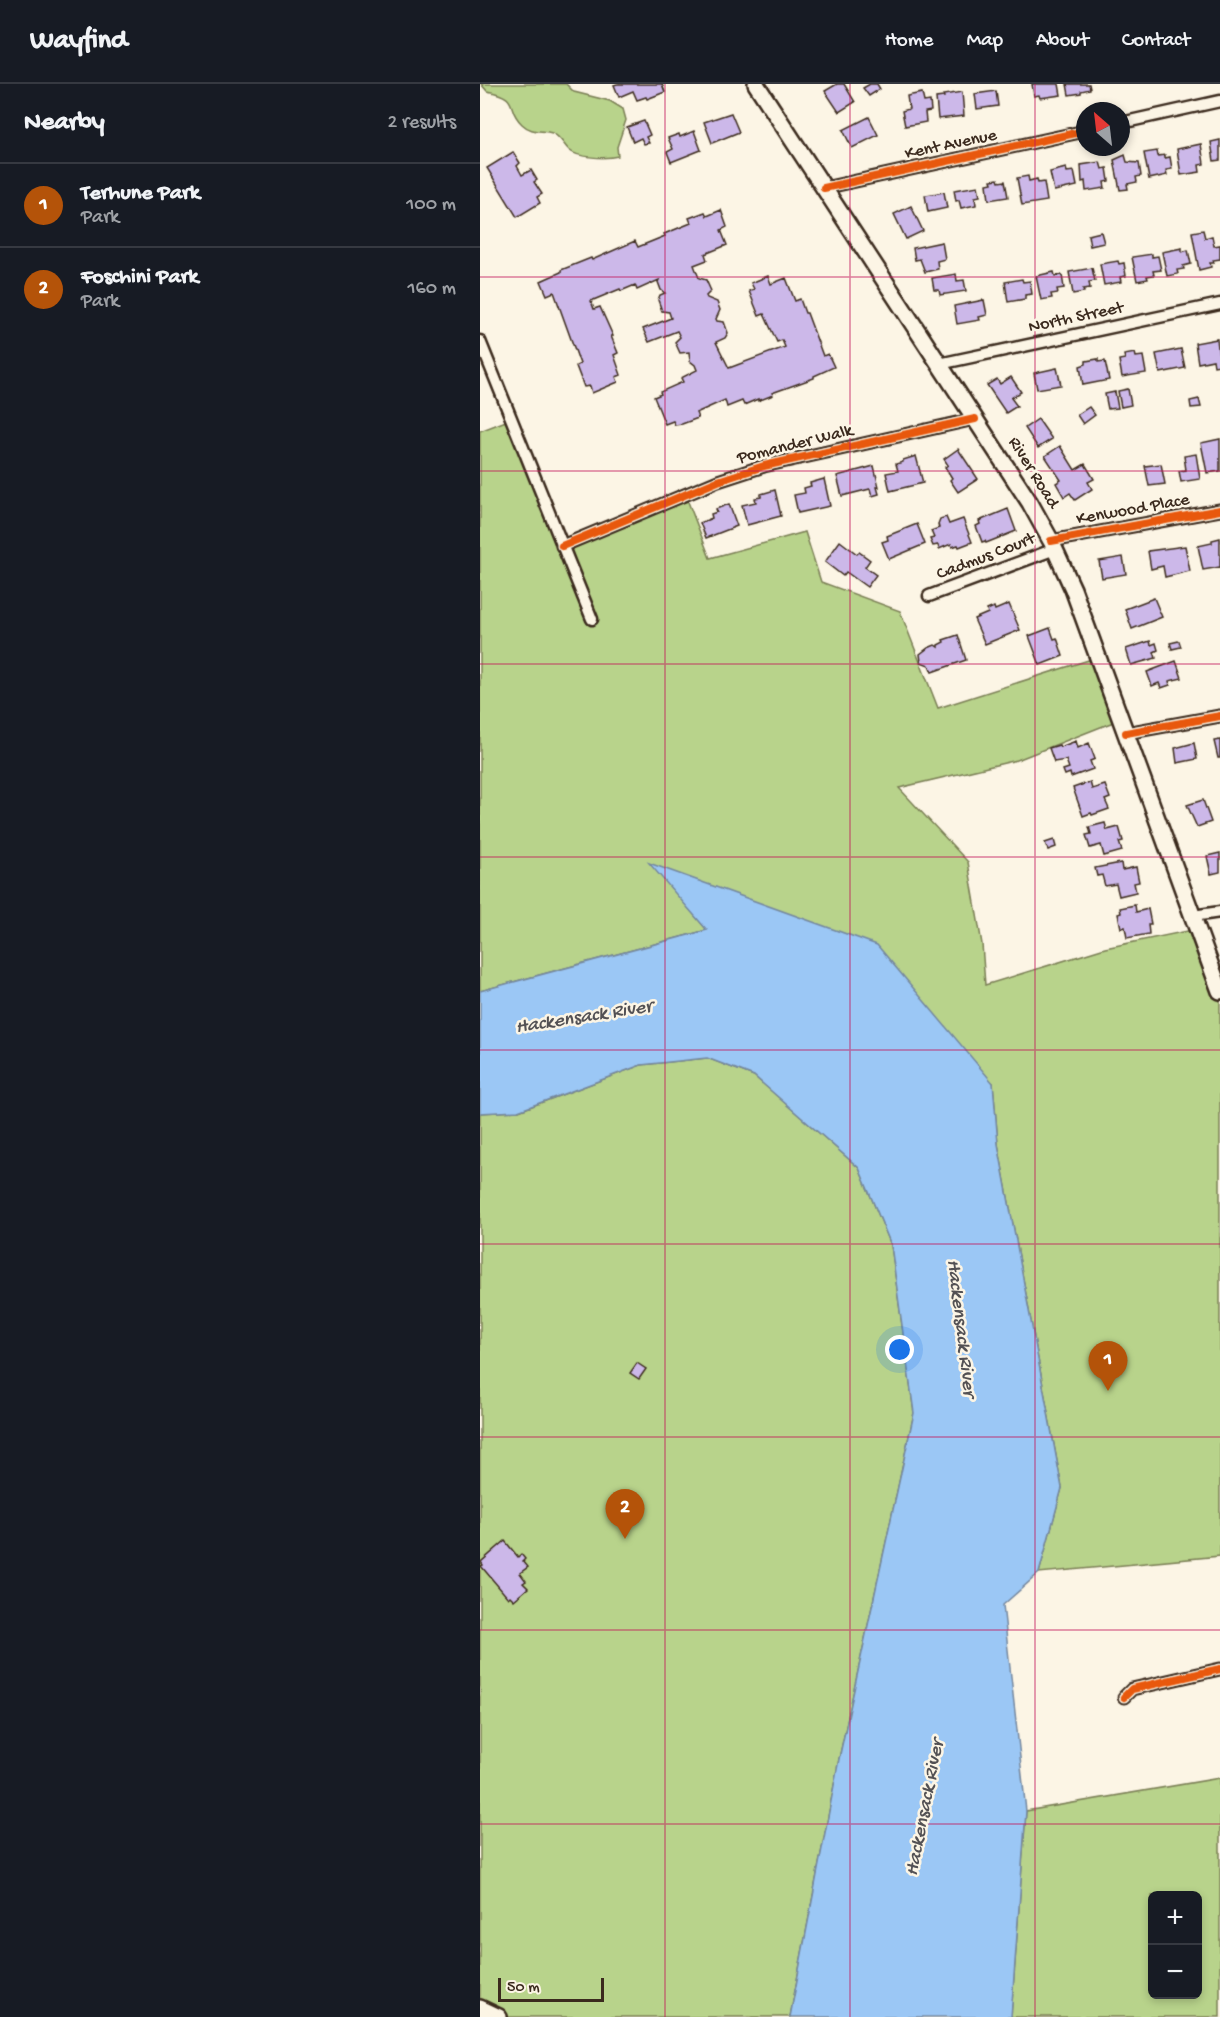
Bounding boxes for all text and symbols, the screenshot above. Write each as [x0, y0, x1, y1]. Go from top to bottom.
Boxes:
text: Wayfind [30, 25, 127, 58]
text: Home [885, 29, 933, 54]
text: Map [966, 29, 1003, 54]
text: About [1036, 29, 1089, 54]
text: Contact [1122, 29, 1190, 54]
north arrow [1076, 102, 1130, 156]
text: Nearby [24, 108, 105, 139]
text: 2 results [387, 112, 456, 135]
street label: Kent Avenue [903, 125, 1000, 165]
text: Terhune Park [81, 181, 200, 207]
text: 1 [39, 194, 48, 217]
text: 100 m [406, 194, 456, 217]
text: Park [81, 207, 119, 230]
text: Foschini Park [81, 265, 198, 291]
text: 2 [39, 278, 48, 301]
text: 160 m [407, 278, 456, 301]
text: Park [81, 291, 119, 314]
street label: North Street [1026, 297, 1127, 338]
street label: Pomander Walk [734, 420, 857, 470]
street label: River Road [1003, 433, 1064, 514]
street label: Kenwood Place [1075, 490, 1192, 530]
street label: Cadmus Court [934, 528, 1040, 585]
water label: Hackensack River [514, 995, 658, 1040]
water label: Hackensack River [940, 1258, 980, 1402]
your location [885, 1335, 914, 1364]
pin: 1 [1088, 1342, 1128, 1391]
pin: 2 [606, 1490, 644, 1539]
water label: Hackensack River [902, 1734, 951, 1878]
map controls [1148, 1891, 1202, 1999]
button: + [1148, 1891, 1202, 1945]
button: − [1148, 1945, 1202, 1999]
scale bar [498, 1975, 604, 2002]
text: 50 m [507, 1979, 540, 1998]

